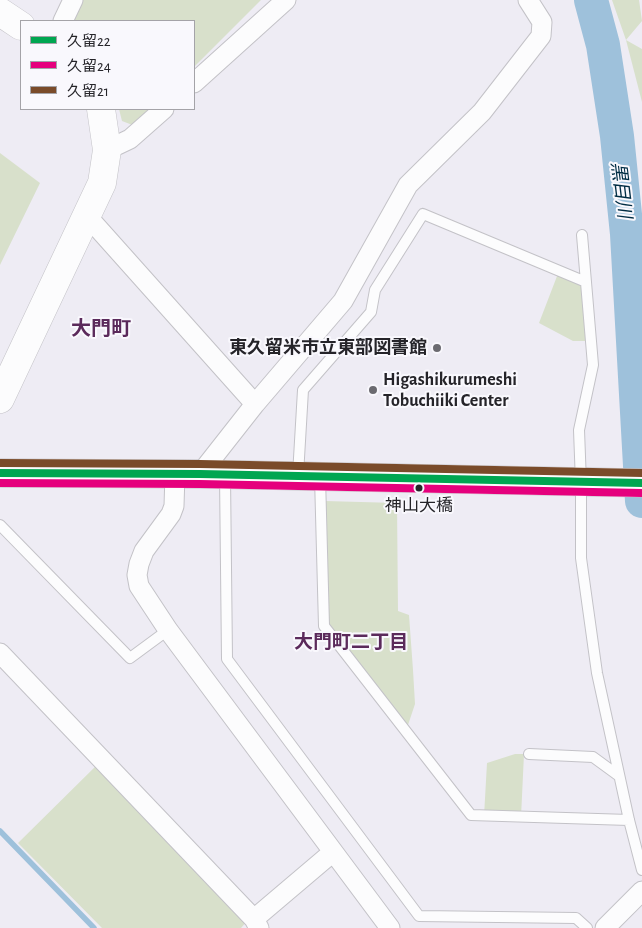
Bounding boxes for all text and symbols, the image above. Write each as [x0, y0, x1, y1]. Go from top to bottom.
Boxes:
legend [20, 20, 195, 110]
text: 久留22 [67, 34, 111, 49]
text: 久留24 [67, 59, 111, 74]
text: 久留21 [67, 84, 109, 99]
water label: 黒目川 [606, 160, 636, 220]
district label: 大門町 [71, 317, 131, 341]
place label: 東久留米市立東部図書館 [229, 337, 427, 359]
marker: 東久留米市立東部図書館 [431, 342, 443, 354]
place label: Higashikurumeshi Tobuchiiki Center [383, 369, 517, 412]
marker: Higashikurumeshi Tobuchiiki Center [367, 384, 379, 396]
marker: 神山大橋 [414, 483, 424, 493]
place label: 神山大橋 [385, 496, 453, 516]
district label: 大門町二丁目 [294, 631, 408, 653]

